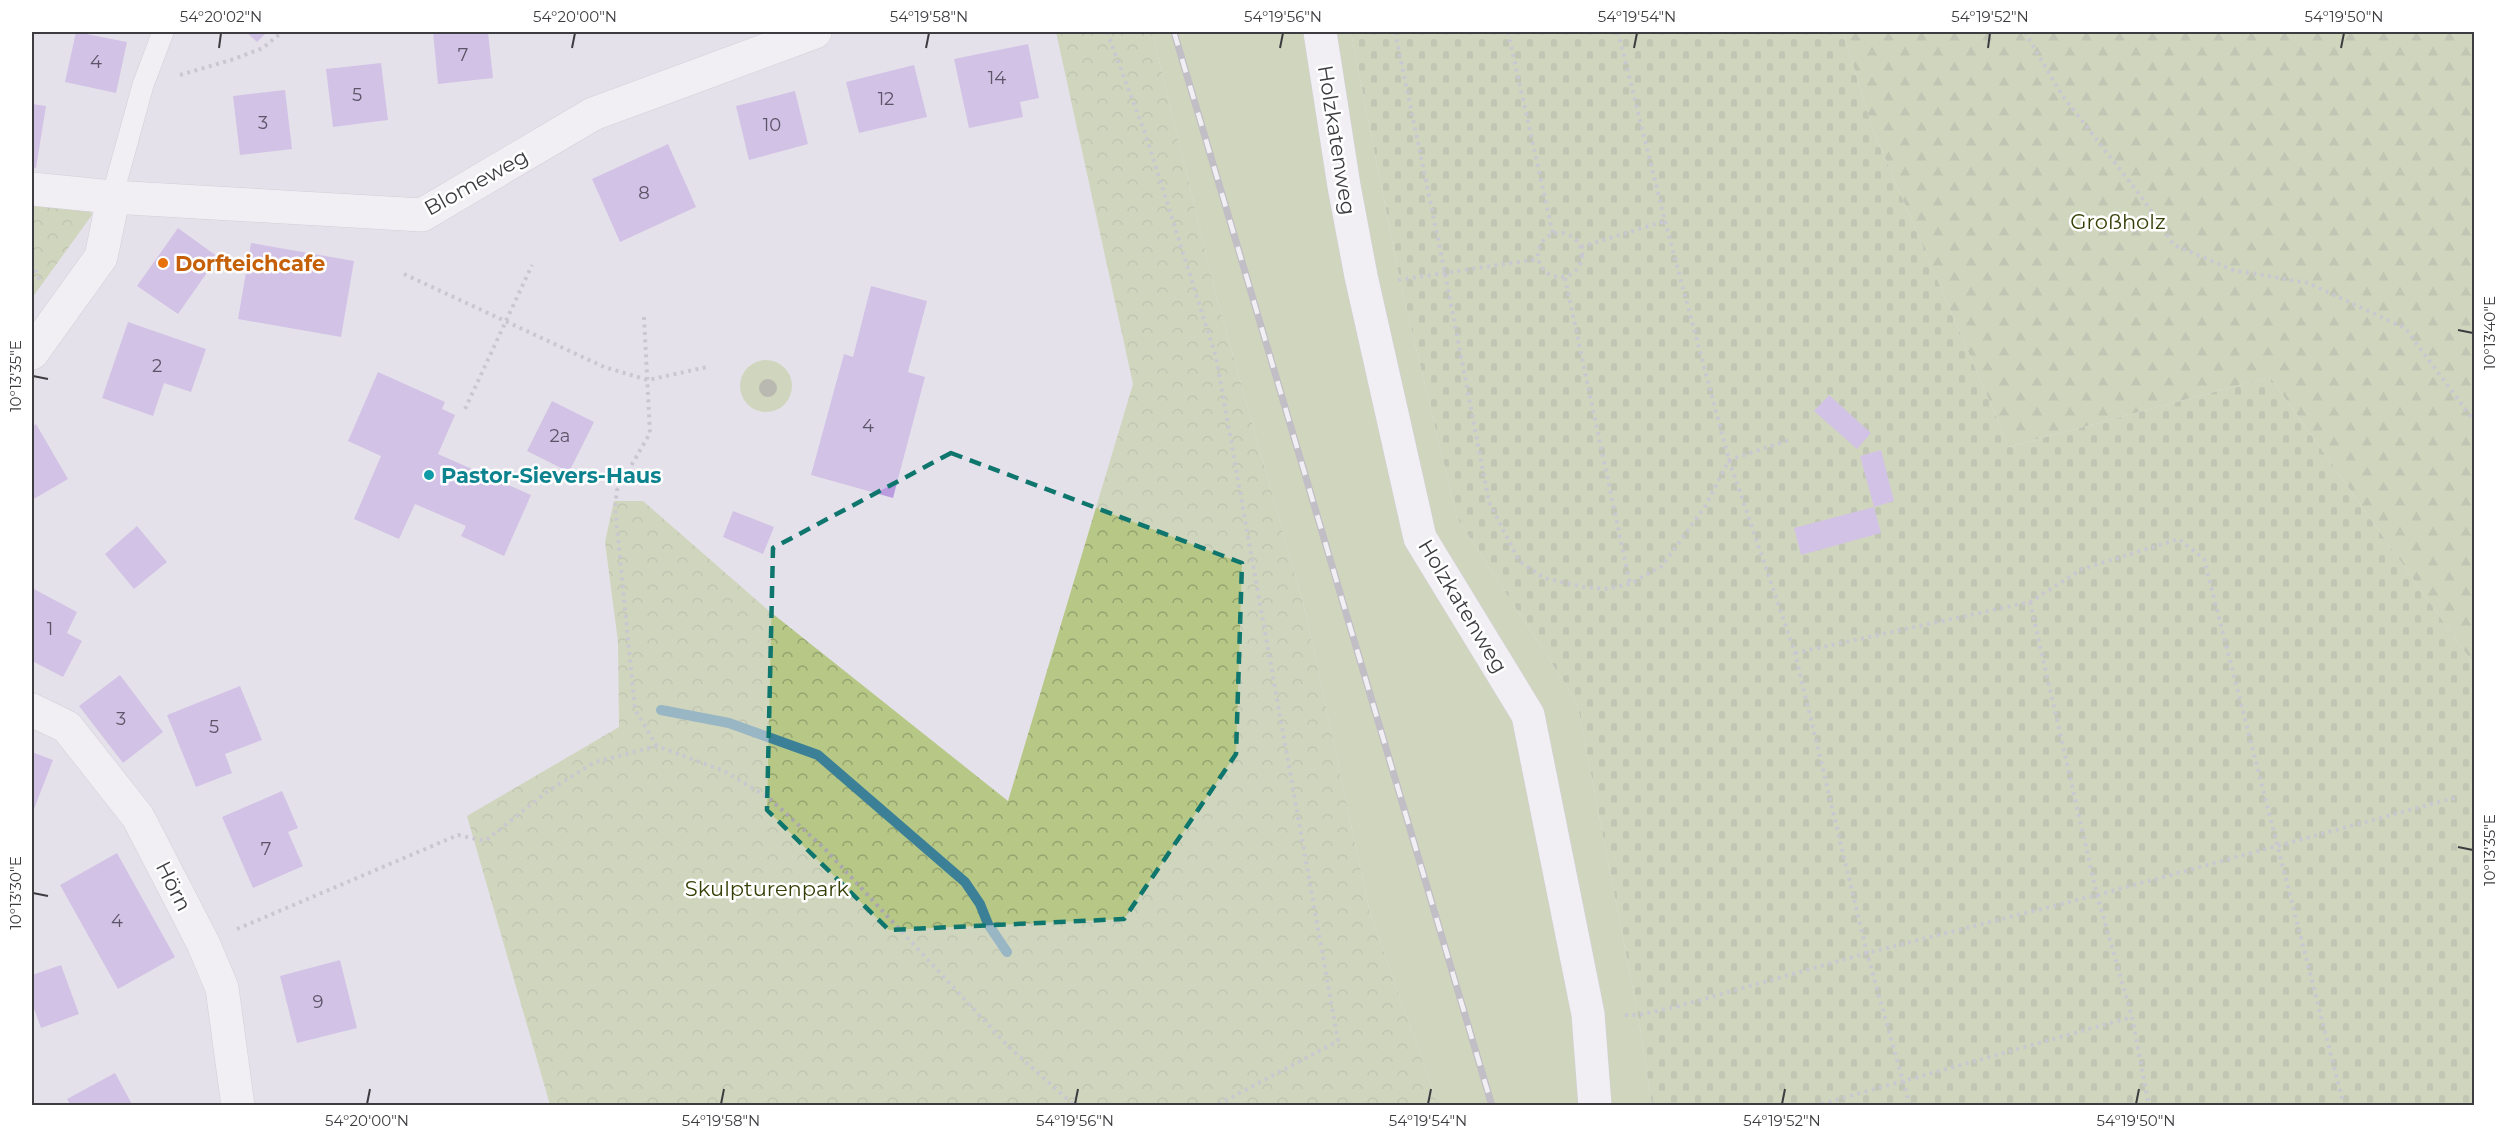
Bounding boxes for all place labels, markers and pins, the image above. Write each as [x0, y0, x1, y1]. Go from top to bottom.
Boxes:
place label: Dorfteichcafe [175, 251, 325, 276]
marker: Dorfteichcafe [156, 256, 170, 270]
place label: Pastor-Sievers-Haus [441, 463, 661, 488]
marker: Pastor-Sievers-Haus [422, 468, 436, 482]

